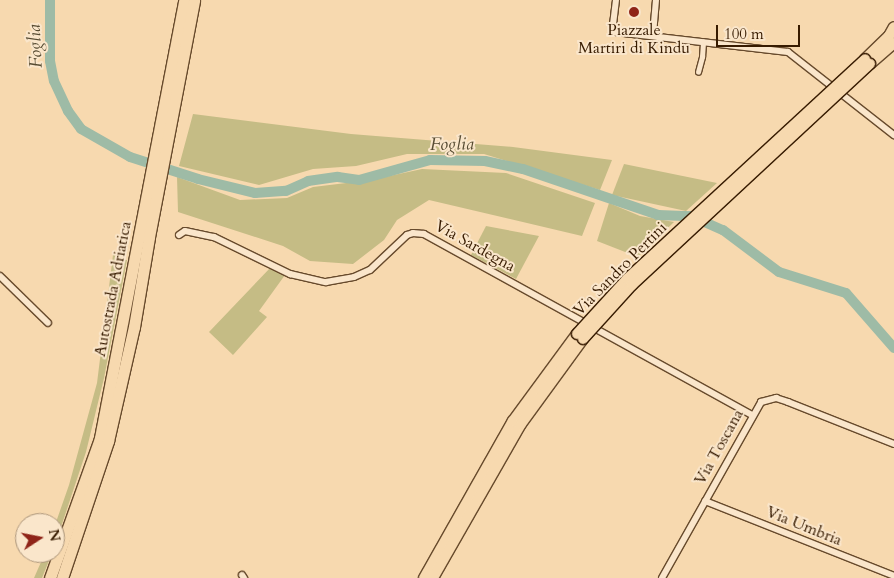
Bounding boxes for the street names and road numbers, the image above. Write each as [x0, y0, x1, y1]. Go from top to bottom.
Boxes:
street label: Via Sardegna [431, 216, 519, 276]
street label: Via Sandro Pertini [569, 218, 671, 320]
street label: Autostrada Adriatica [90, 220, 136, 358]
street label: Via Toscana [690, 406, 748, 488]
street label: Via Umbria [763, 502, 845, 550]

